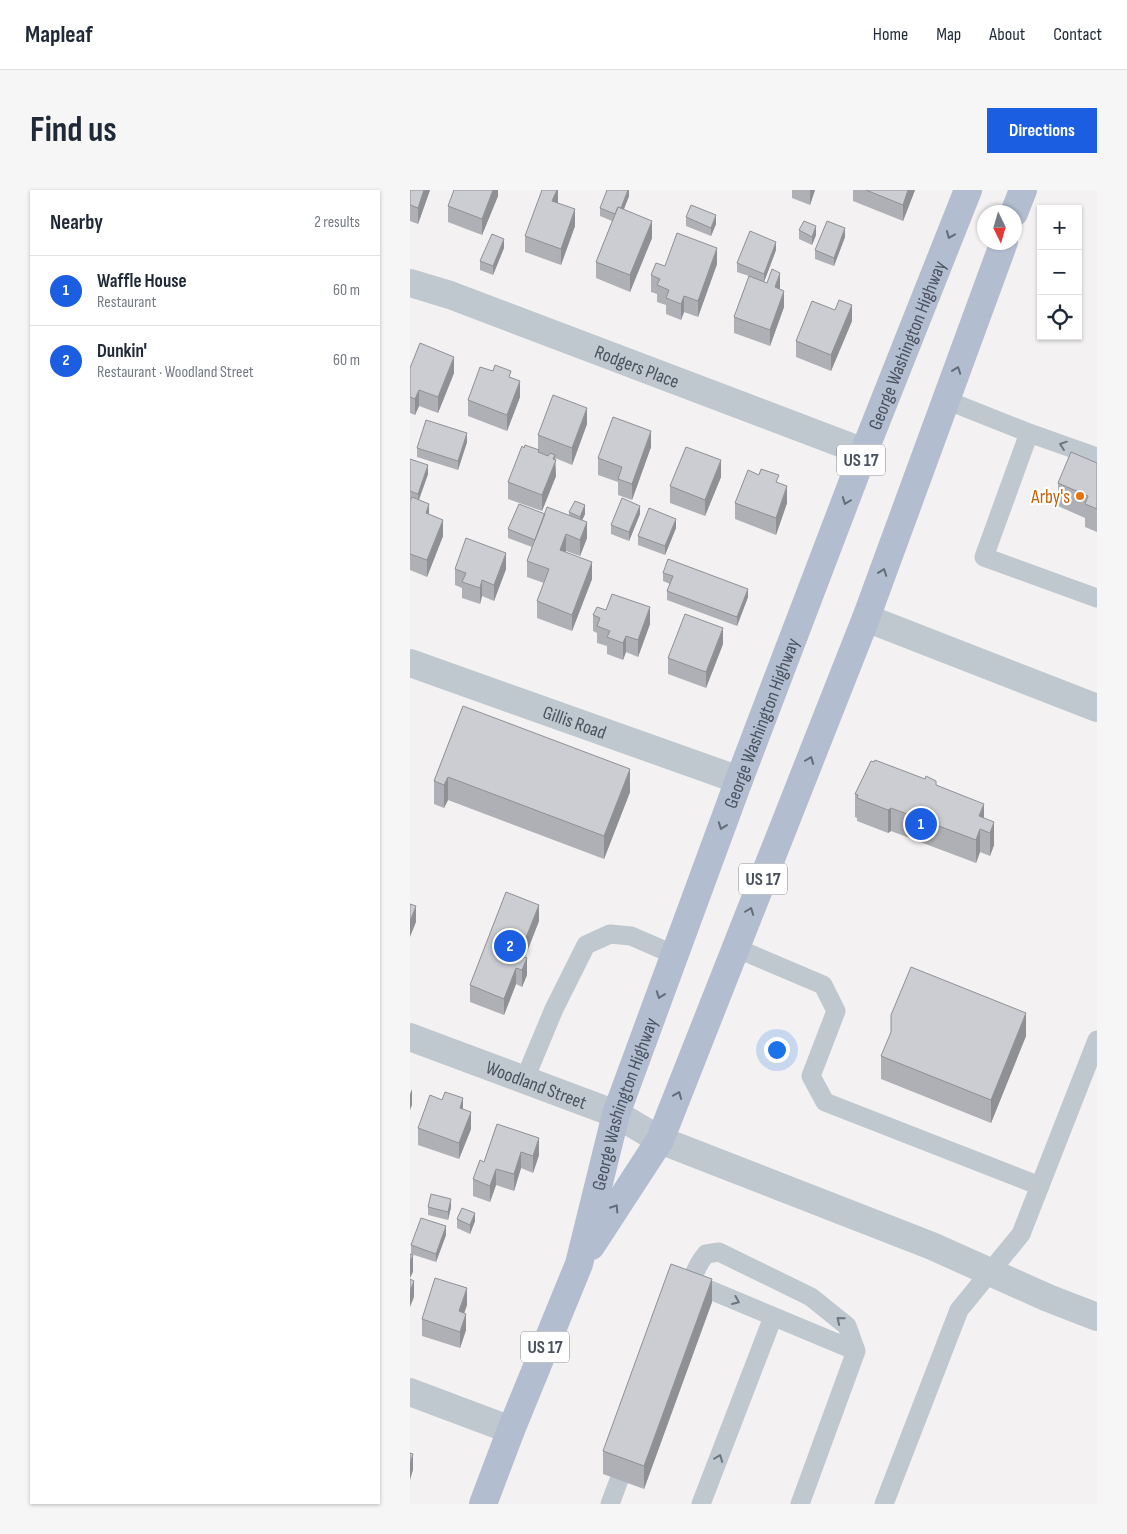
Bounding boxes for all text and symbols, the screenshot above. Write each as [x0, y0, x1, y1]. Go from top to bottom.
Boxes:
text: Mapleaf [25, 20, 93, 49]
text: Home [873, 24, 908, 45]
text: Map [936, 24, 961, 45]
text: About [989, 24, 1025, 45]
text: Contact [1053, 24, 1102, 45]
button: Directions [987, 108, 1097, 153]
text: Find us [30, 109, 117, 152]
north arrow [977, 205, 1022, 250]
map controls [1037, 205, 1082, 340]
button: + [1037, 205, 1082, 250]
text: Nearby [50, 210, 103, 235]
text: 2 results [314, 213, 360, 232]
one-way arrow [946, 230, 956, 239]
button: − [1037, 250, 1082, 295]
street label: George Washington Highway [864, 257, 952, 434]
text: Waffle House [97, 270, 187, 293]
text: 1 [63, 281, 69, 300]
text: 60 m [333, 281, 360, 300]
text: Restaurant [97, 293, 156, 312]
button: locate [1037, 295, 1082, 340]
text: Dunkin' [97, 340, 147, 363]
street label: Rodgers Place [591, 341, 682, 394]
text: 2 [62, 351, 70, 370]
text: 60 m [333, 351, 360, 370]
text: Restaurant · Woodland Street [97, 363, 254, 382]
one-way arrow [951, 367, 961, 375]
one-way arrow [1059, 441, 1068, 451]
road number: US 17 [837, 444, 885, 476]
place label: Arby's [1030, 486, 1070, 509]
marker: Arby's [1074, 490, 1086, 502]
one-way arrow [842, 496, 852, 504]
one-way arrow [877, 568, 887, 577]
street label: George Washington Highway [720, 635, 805, 812]
street label: Gillis Road [540, 701, 609, 745]
one-way arrow [804, 756, 814, 764]
pin: 1 [905, 805, 937, 843]
one-way arrow [718, 821, 728, 830]
road number: US 17 [739, 864, 787, 894]
one-way arrow [744, 907, 755, 916]
pin: 2 [494, 927, 526, 965]
one-way arrow [656, 990, 666, 999]
street label: George Washington Highway [588, 1014, 664, 1193]
your location [764, 1037, 790, 1063]
street label: Woodland Street [482, 1056, 590, 1115]
one-way arrow [672, 1091, 682, 1099]
one-way arrow [609, 1205, 618, 1214]
one-way arrow [731, 1295, 740, 1306]
one-way arrow [836, 1316, 845, 1325]
road number: US 17 [521, 1332, 569, 1362]
one-way arrow [713, 1455, 723, 1463]

